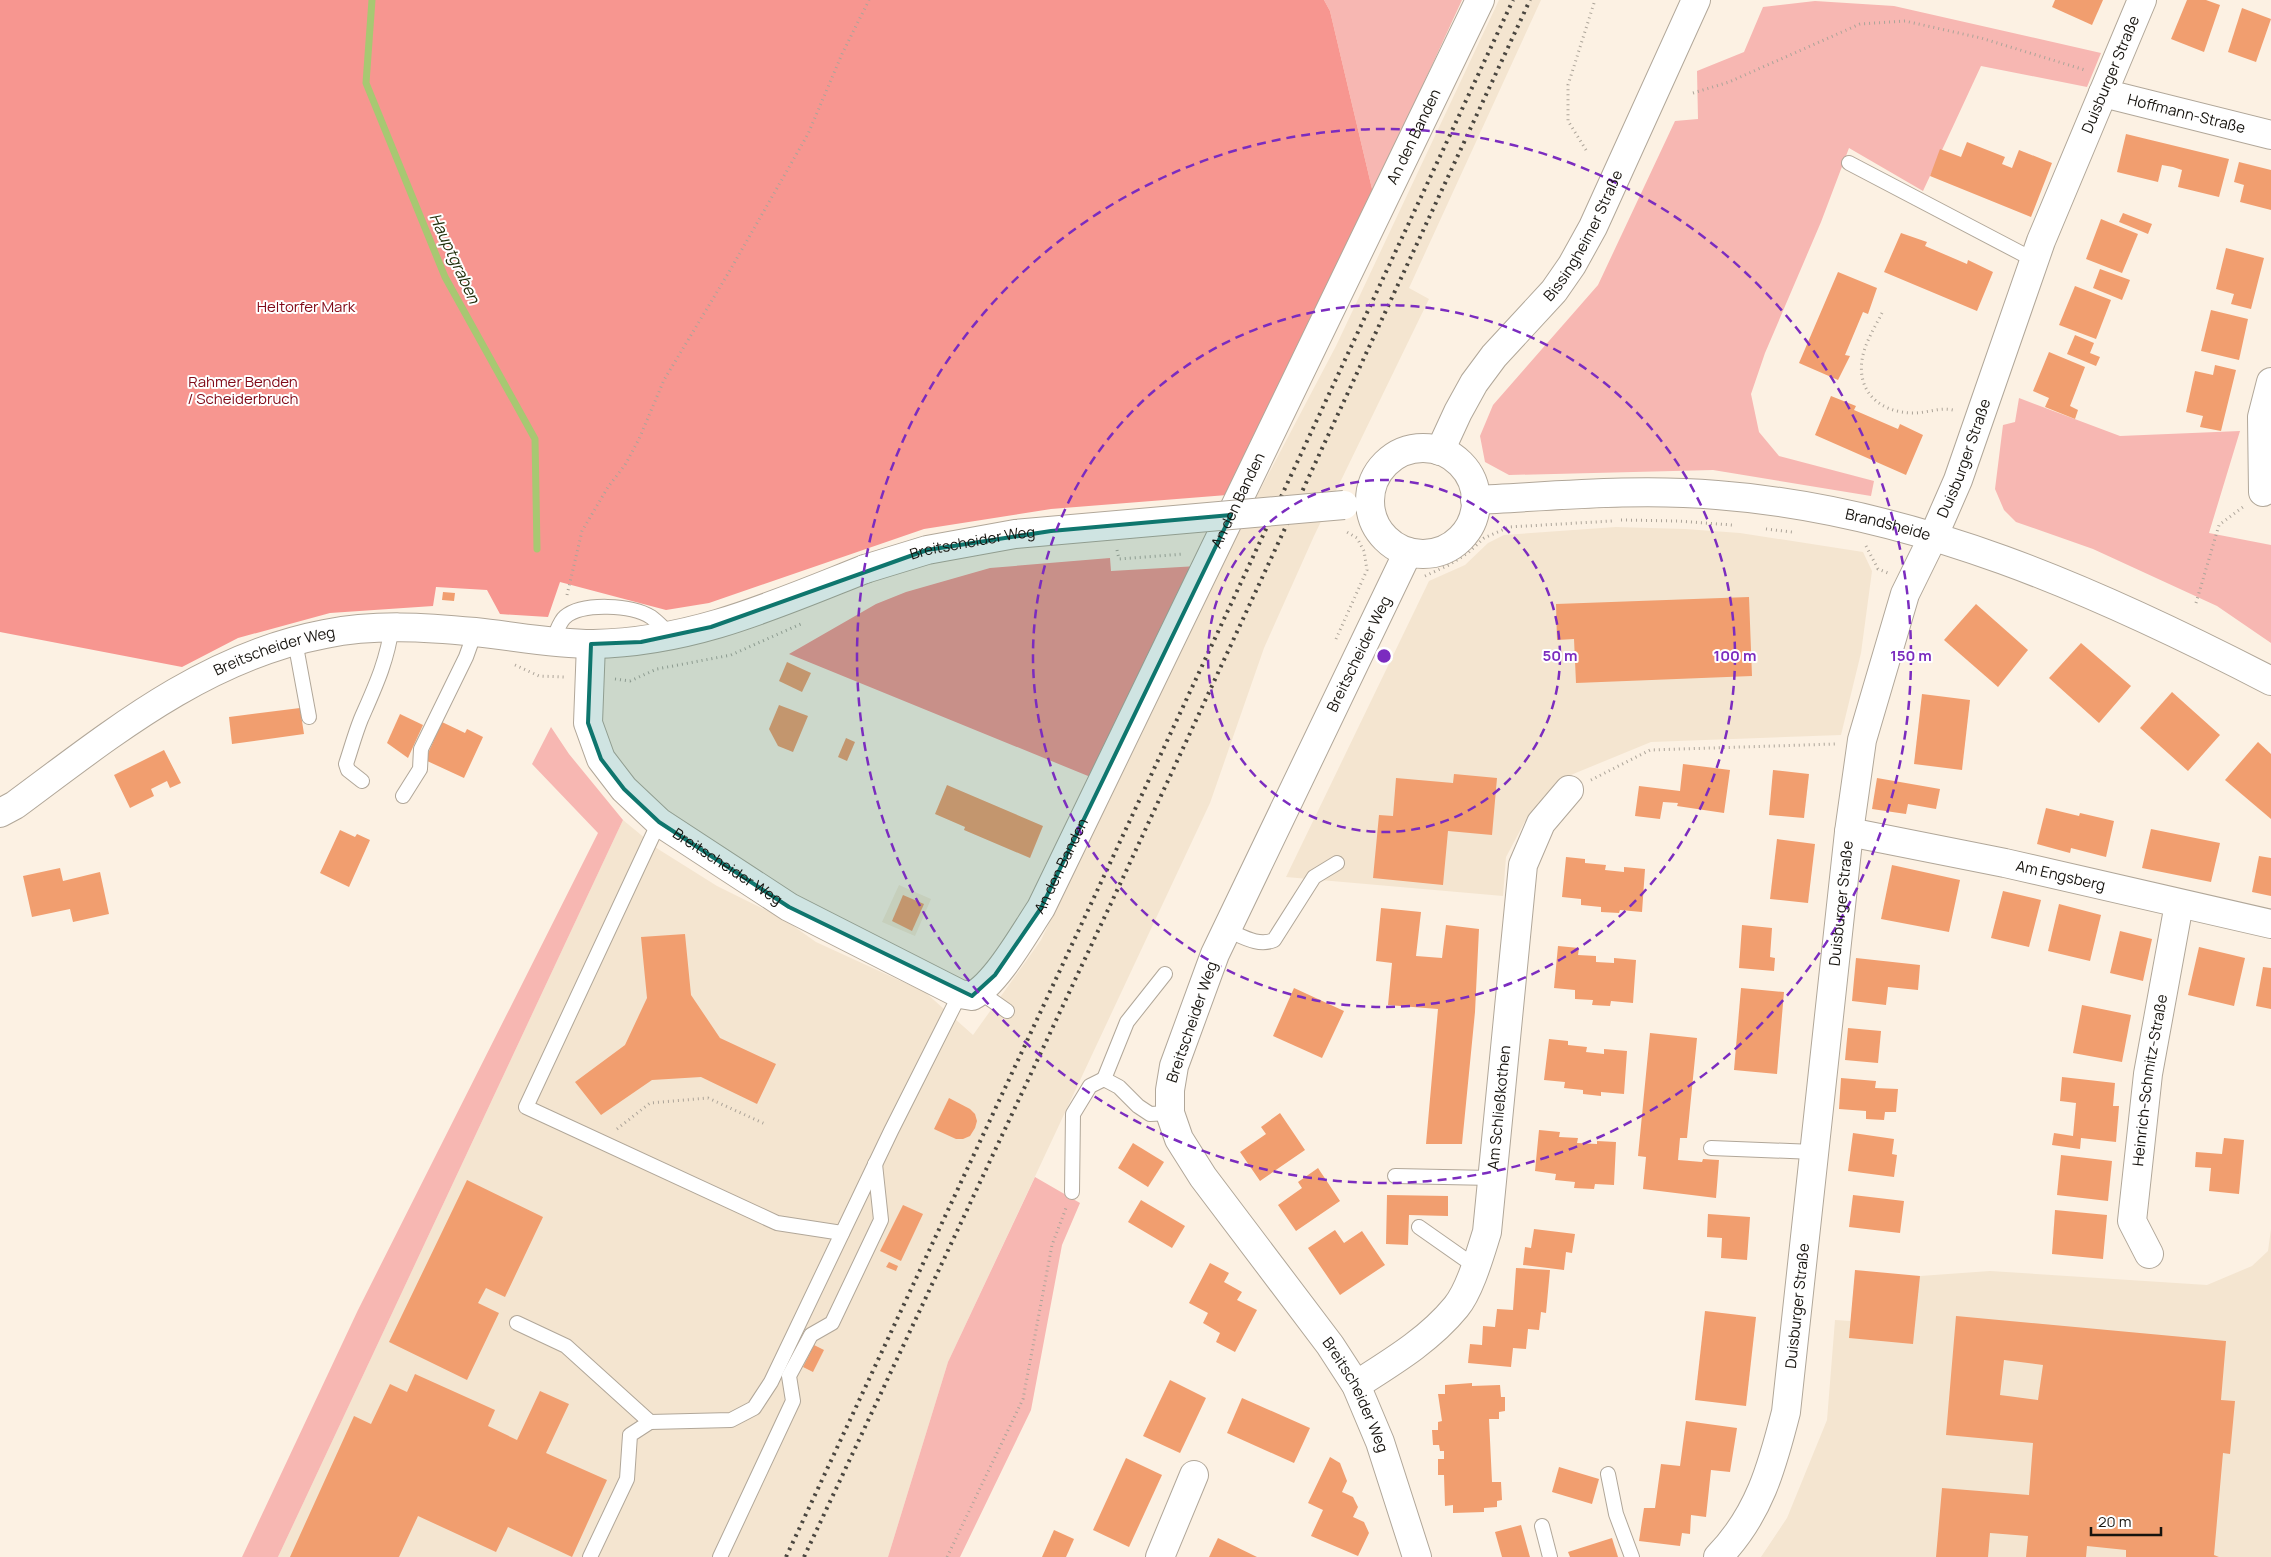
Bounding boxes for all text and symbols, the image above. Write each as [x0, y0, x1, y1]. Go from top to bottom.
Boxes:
street label: Duisburger Straße [2076, 12, 2144, 136]
street label: An den Banden [1381, 85, 1445, 188]
street label: Hoffmann-Straße [2125, 89, 2248, 138]
street label: Bissingheimer Straße [1539, 166, 1628, 306]
water label: Hauptgraben [425, 209, 486, 307]
park label: Heltorfer Mark [257, 296, 356, 317]
park label: Rahmer Benden / Scheiderbruch [187, 371, 299, 409]
street label: Duisburger Straße [1932, 396, 1996, 521]
street label: An den Banden [1206, 449, 1270, 551]
street label: Brandsheide [1844, 503, 1933, 545]
street label: Breitscheider Weg [907, 521, 1036, 565]
street label: Breitscheider Weg [1321, 592, 1396, 715]
street label: Breitscheider Weg [210, 621, 337, 681]
text: 50 m [1542, 645, 1578, 666]
text: 100 m [1714, 645, 1756, 666]
text: 150 m [1890, 645, 1932, 666]
centre of rings [1375, 647, 1393, 665]
street label: An den Banden [1029, 814, 1093, 918]
street label: Breitscheider Weg [669, 823, 787, 910]
street label: Duisburger Straße [1824, 839, 1858, 967]
street label: Am Engsberg [2014, 855, 2107, 896]
street label: Breitscheider Weg [1161, 958, 1222, 1085]
street label: Heinrich-Schmitz-Straße [2127, 992, 2172, 1167]
street label: Am Schließkothen [1482, 1044, 1515, 1171]
street label: Duisburger Straße [1780, 1242, 1814, 1370]
street label: Breitscheider Weg [1318, 1333, 1394, 1455]
scale bar [2091, 1504, 2161, 1536]
text: 20 m [2098, 1511, 2131, 1532]

